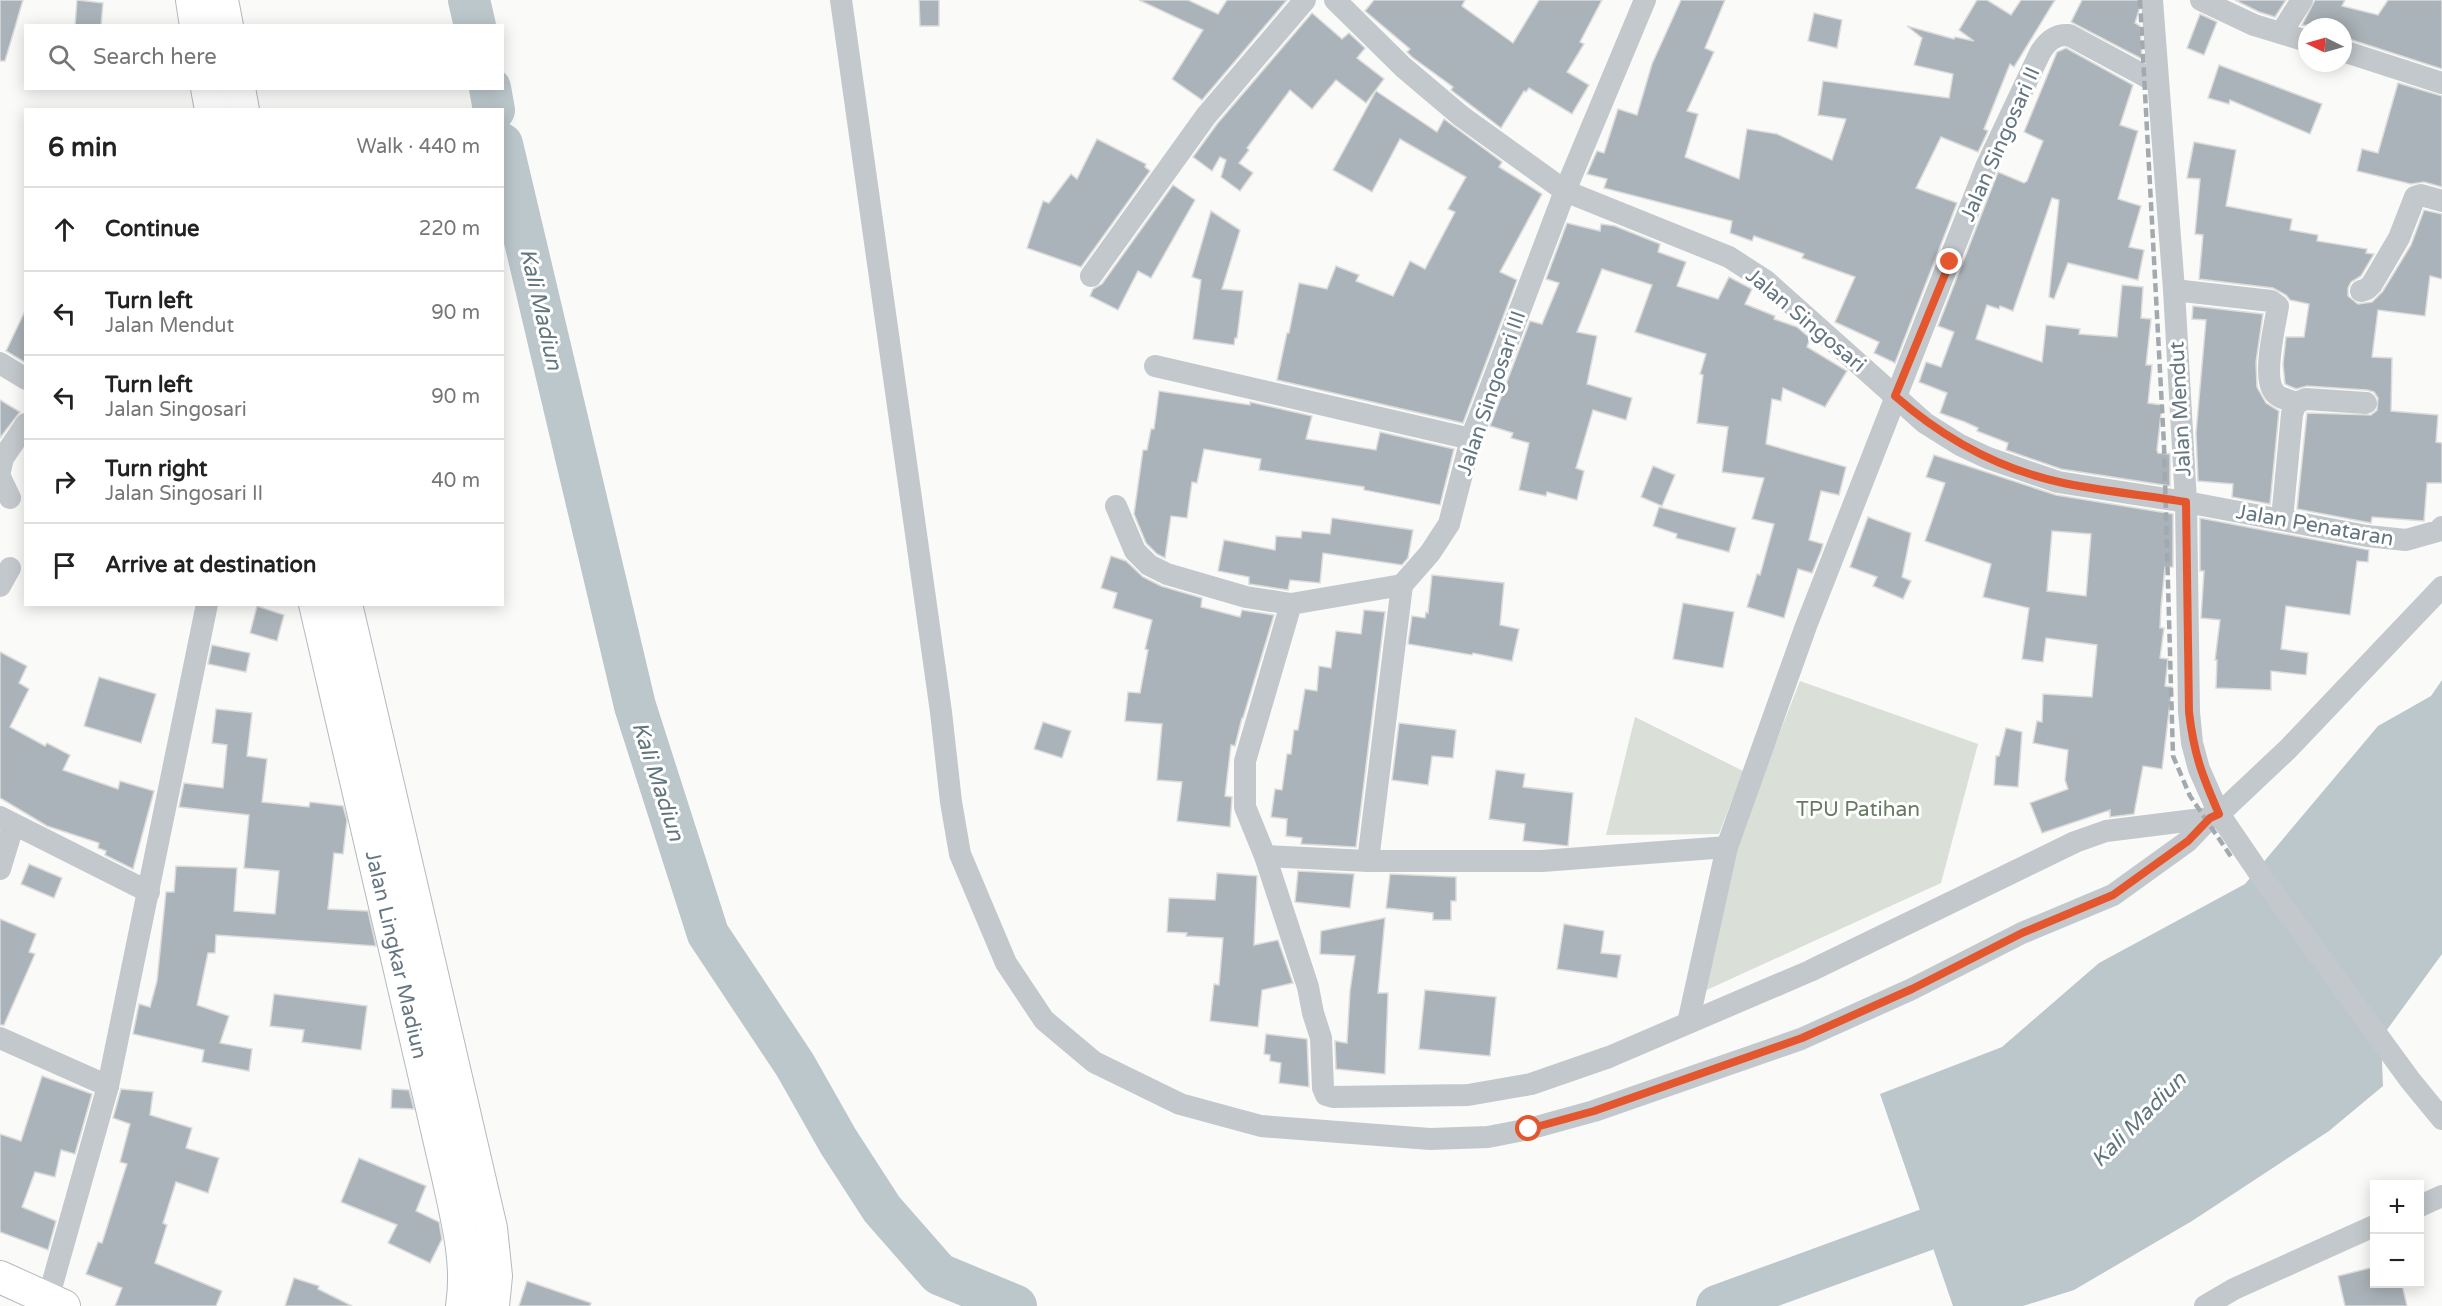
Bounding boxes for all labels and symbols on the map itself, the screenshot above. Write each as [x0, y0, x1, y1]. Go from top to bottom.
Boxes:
north arrow [2298, 18, 2352, 72]
street label: Jalan Singosari II [1955, 63, 2046, 225]
water label: Kali Madiun [514, 246, 568, 373]
route end [1936, 248, 1962, 274]
street label: Jalan Singosari [1741, 263, 1871, 378]
street label: Jalan Singosari III [1452, 308, 1531, 479]
street label: Jalan Mendut [2164, 341, 2197, 477]
street label: Jalan Penataran [2234, 499, 2396, 552]
water label: Kali Madiun [627, 719, 690, 845]
park label: TPU Patihan [1796, 797, 1920, 822]
street label: Jalan Lingkar Madiun [360, 848, 432, 1061]
water label: Kali Madiun [2086, 1066, 2192, 1173]
route start [1515, 1115, 1541, 1141]

